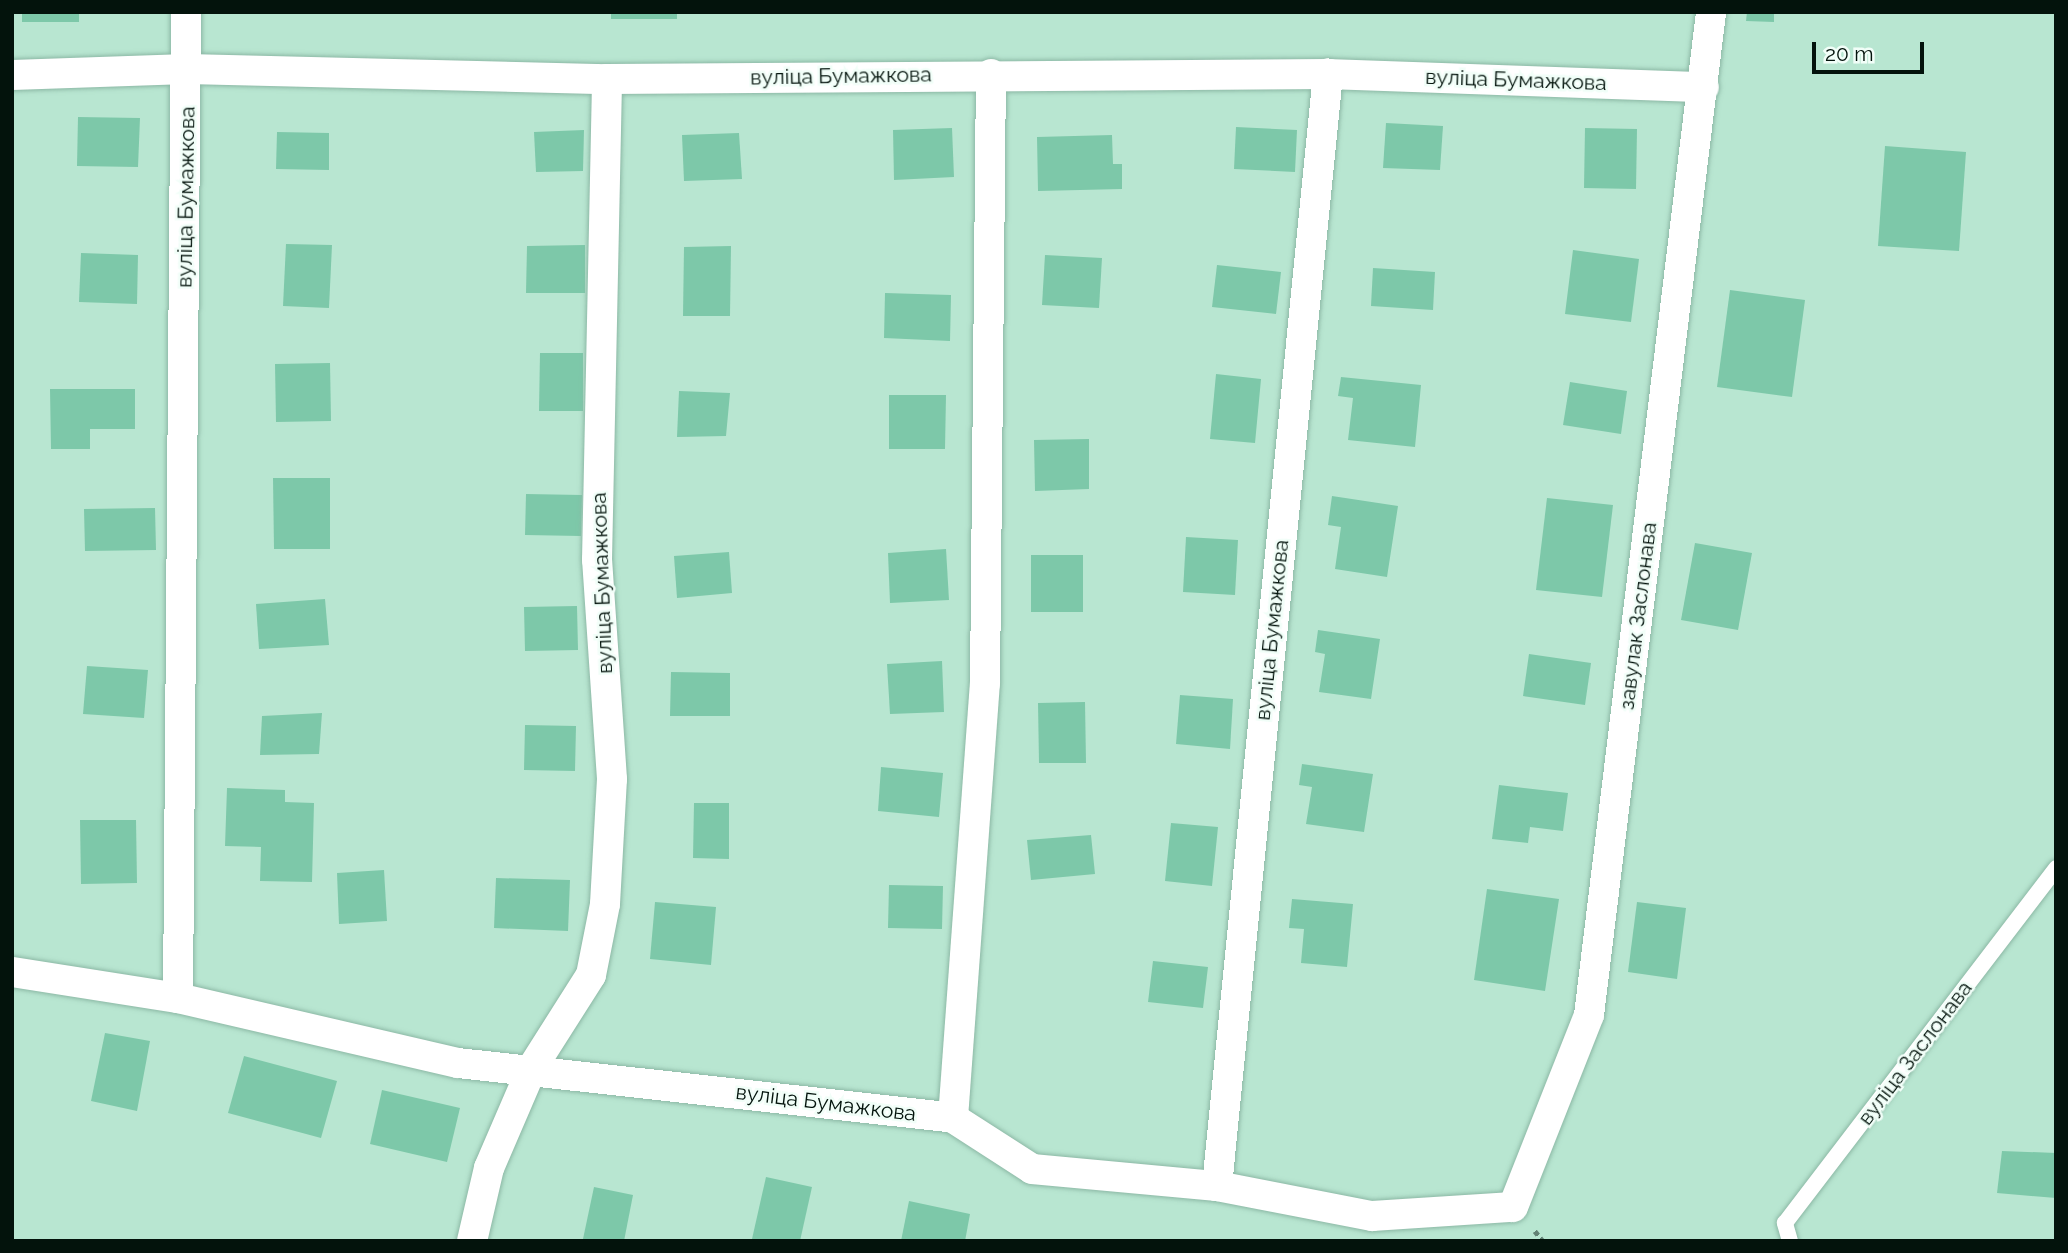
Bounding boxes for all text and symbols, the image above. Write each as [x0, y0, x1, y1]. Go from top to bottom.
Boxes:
scale bar [1816, 28, 1928, 72]
text: 20 m [1825, 41, 1873, 66]
street label: вуліца Бумажкова [750, 62, 932, 90]
street label: вуліца Бумажкова [1425, 64, 1607, 96]
street label: вуліца Бумажкова [172, 106, 200, 288]
street label: вуліца Бумажкова [586, 492, 618, 674]
street label: завулак Заслонава [1614, 521, 1662, 711]
street label: вуліца Бумажкова [1250, 538, 1294, 722]
street label: вуліца Заслонава [1853, 976, 1977, 1130]
street label: вуліца Бумажкова [734, 1079, 918, 1127]

